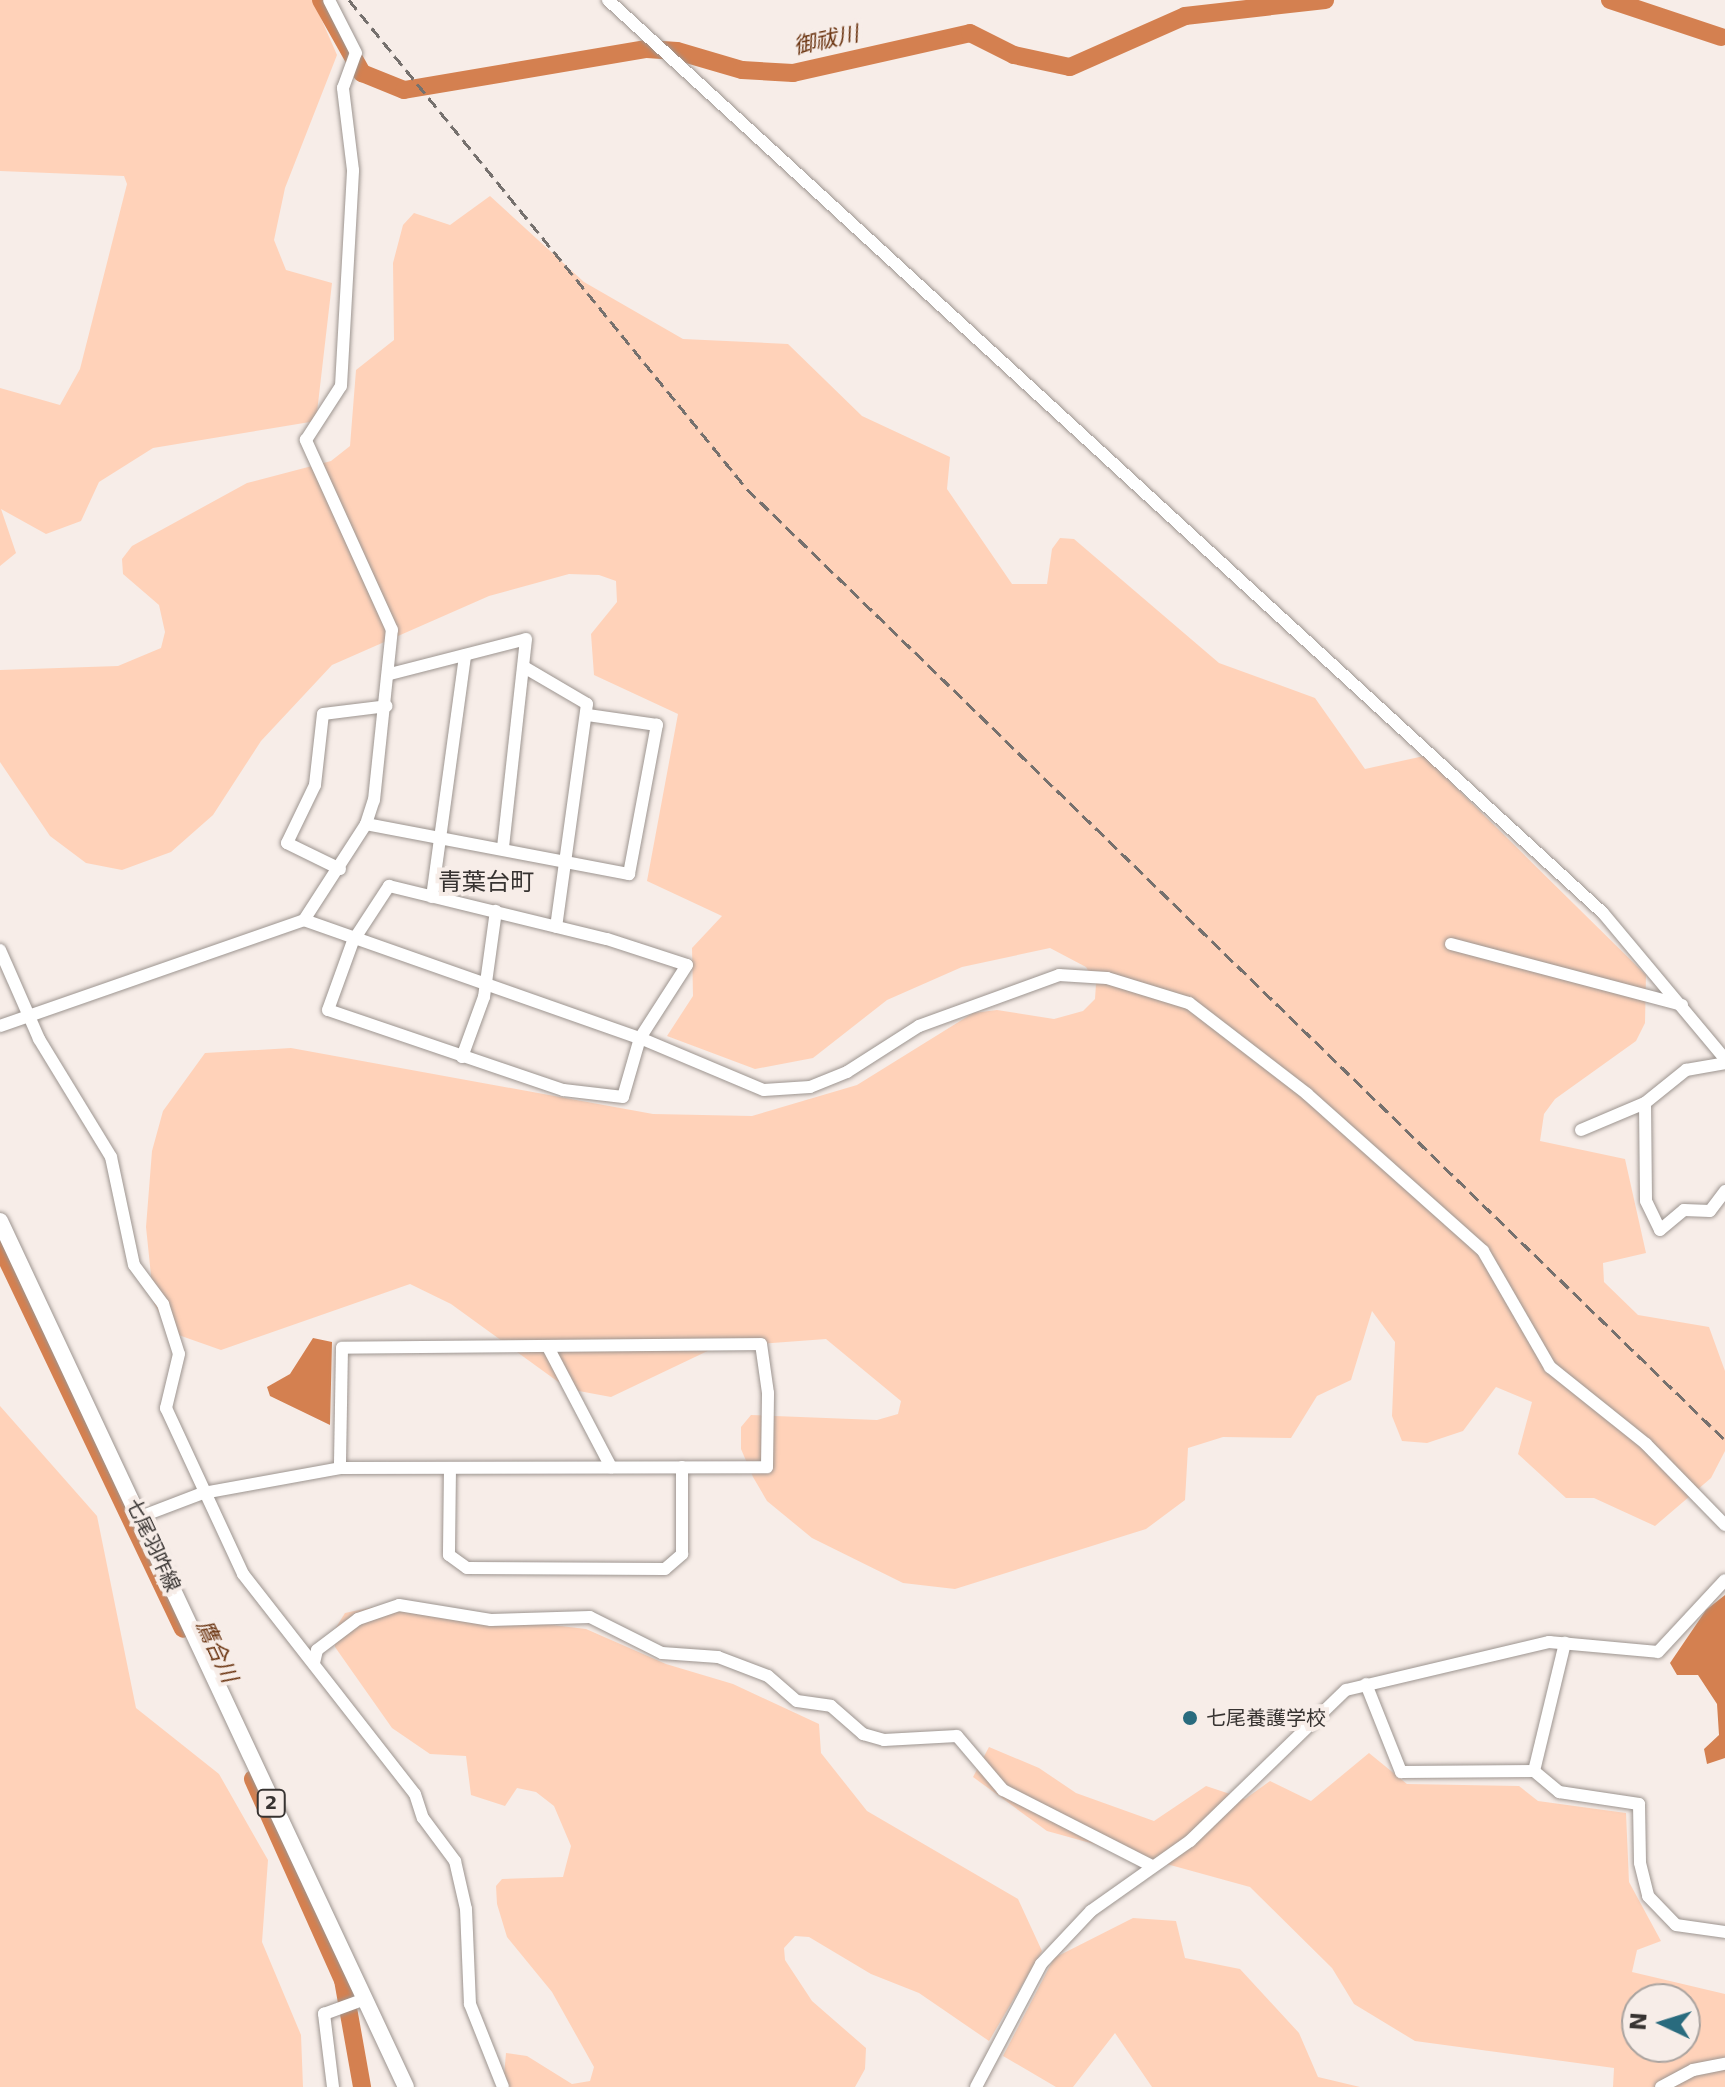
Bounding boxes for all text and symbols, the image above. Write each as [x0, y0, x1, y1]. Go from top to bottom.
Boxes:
water label: 御祓川 [791, 20, 861, 60]
district label: 青葉台町 [438, 869, 534, 897]
street label: 七尾羽咋線 [121, 1495, 185, 1595]
water label: 鷹合川 [191, 1616, 243, 1686]
place label: 七尾養護学校 [1206, 1706, 1326, 1730]
marker: 七尾養護学校 [1181, 1709, 1199, 1727]
road number: 2 [255, 1789, 287, 1817]
north arrow [1621, 1983, 1701, 2063]
text: N [1625, 2011, 1652, 2031]

